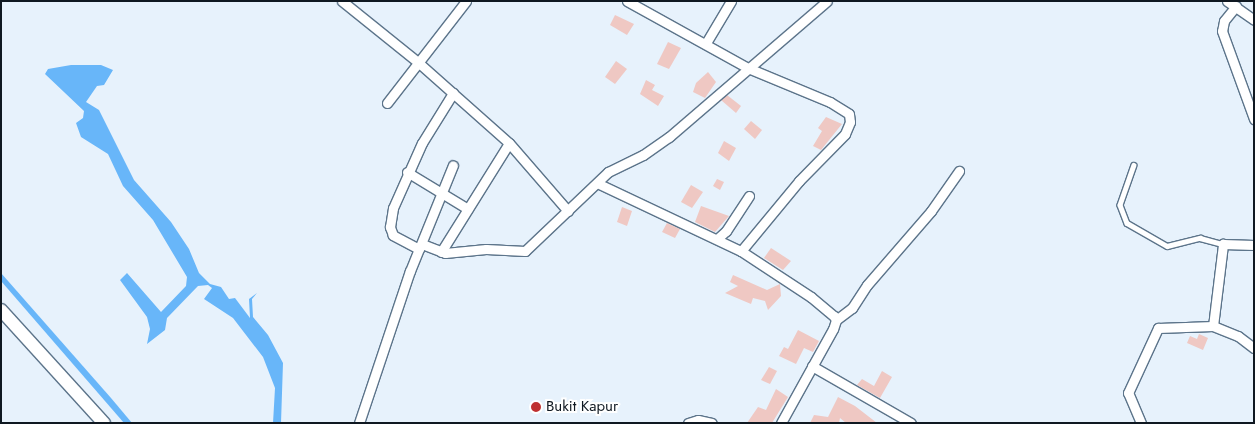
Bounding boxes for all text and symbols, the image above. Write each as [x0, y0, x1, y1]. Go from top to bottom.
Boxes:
place label: Bukit Kapur [546, 398, 618, 416]
marker: Bukit Kapur [530, 401, 542, 413]

